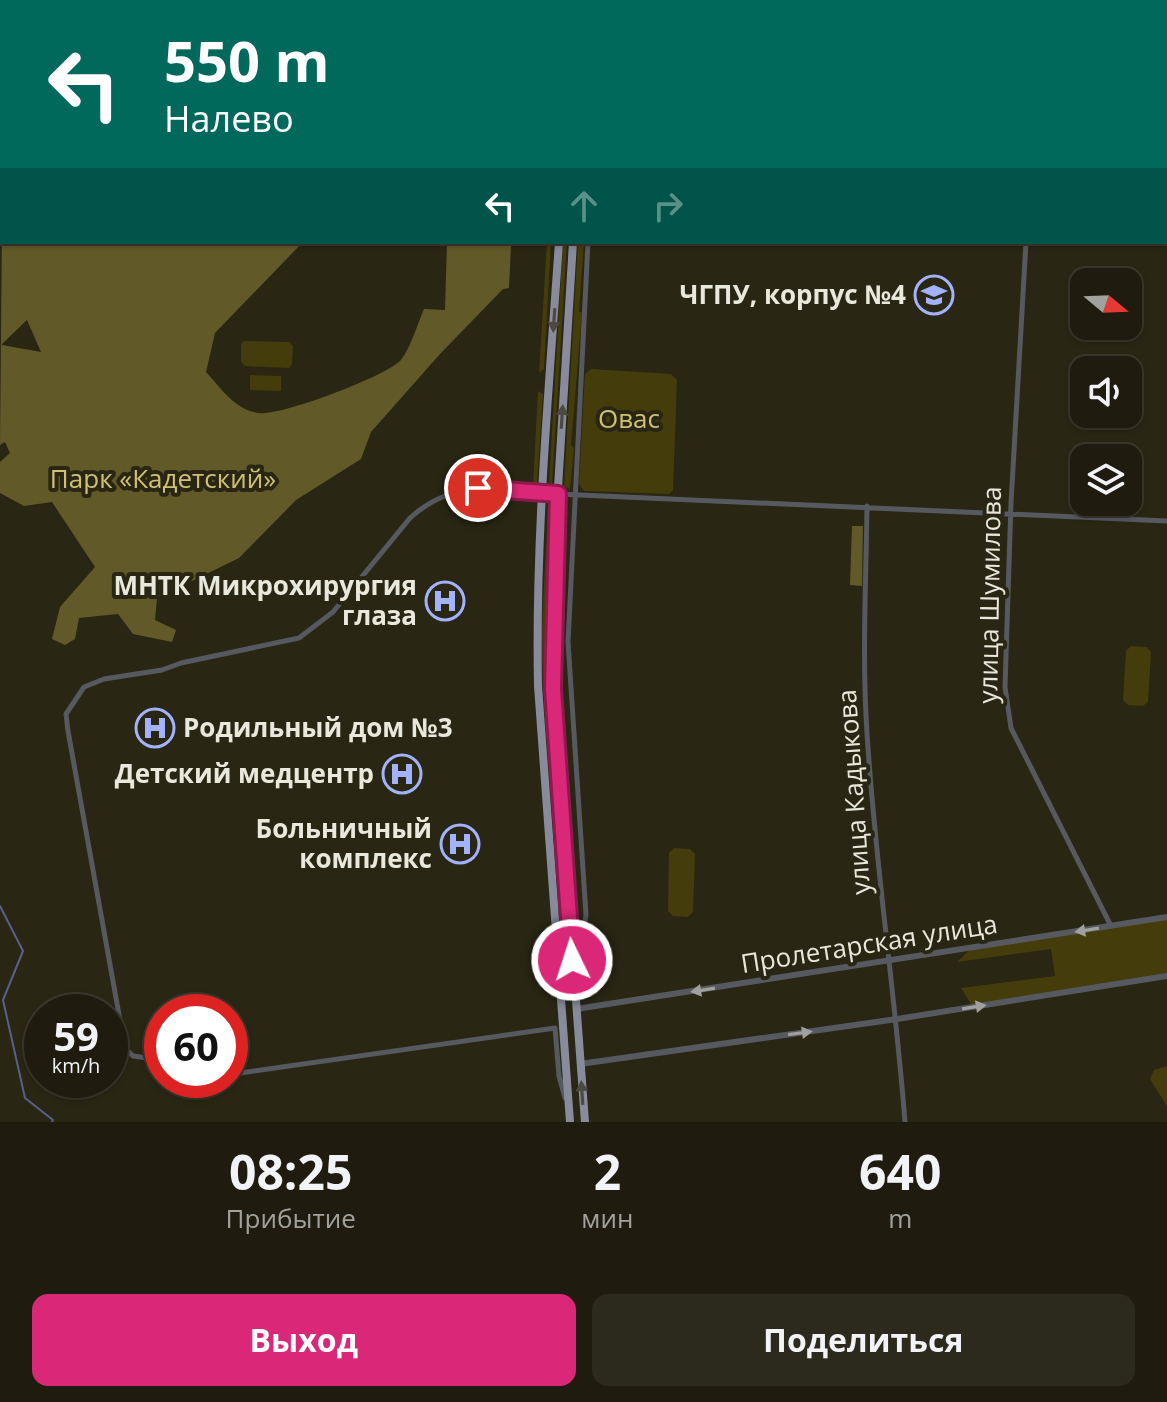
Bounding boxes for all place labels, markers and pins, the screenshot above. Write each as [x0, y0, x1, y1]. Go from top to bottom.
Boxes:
school or university icon: ЧГПУ, корпус №4 [913, 274, 955, 316]
place label: ЧГПУ, корпус №4 [680, 276, 906, 312]
pin [444, 454, 512, 522]
place label: МНТК Микрохирургия глаза [113, 567, 417, 633]
hospital icon: МНТК Микрохирургия глаза [424, 580, 466, 622]
hospital icon: Родильный дом №3 [134, 707, 176, 749]
place label: Родильный дом №3 [183, 709, 453, 745]
hospital icon: Детский медцентр [381, 753, 423, 795]
place label: Детский медцентр [115, 755, 374, 791]
place label: Больничный комплекс [256, 810, 432, 876]
hospital icon: Больничный комплекс [439, 823, 481, 865]

